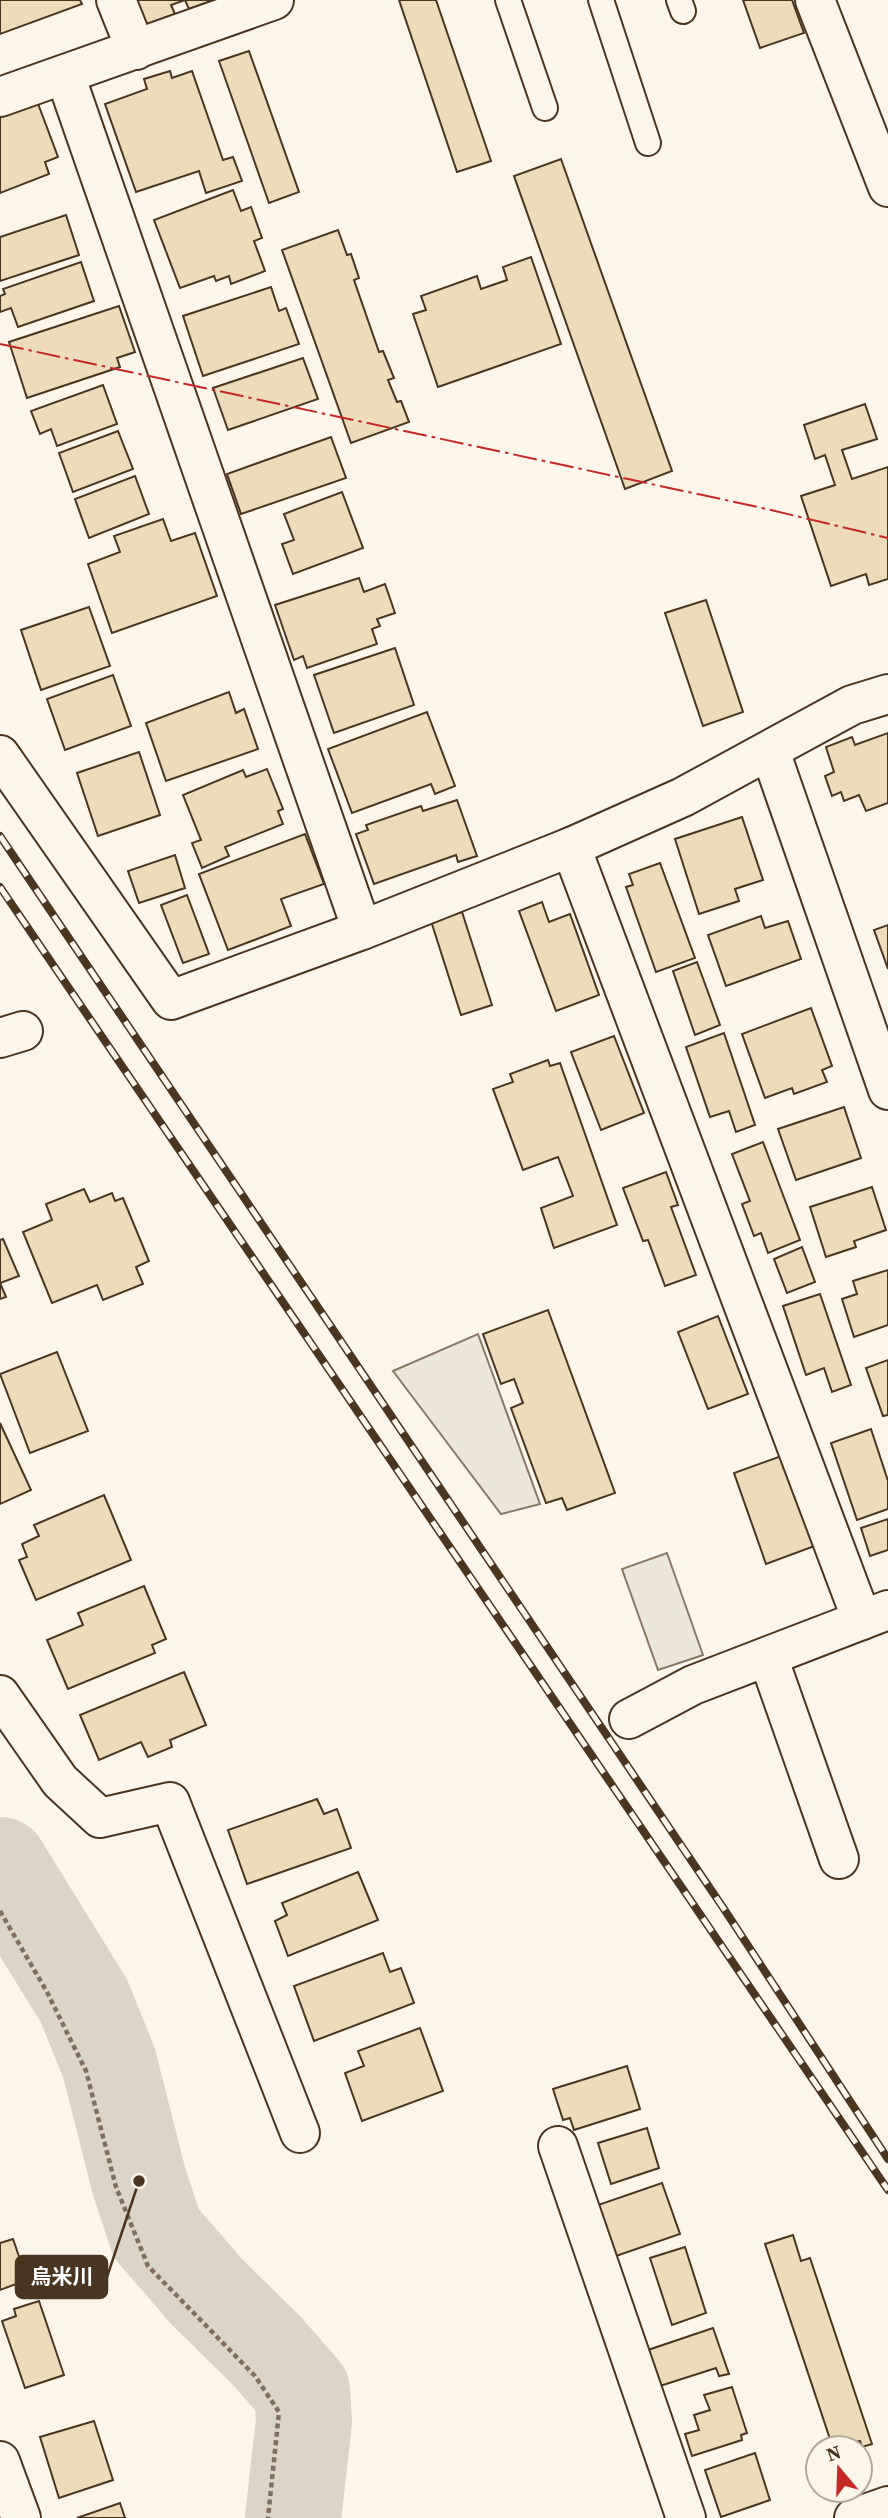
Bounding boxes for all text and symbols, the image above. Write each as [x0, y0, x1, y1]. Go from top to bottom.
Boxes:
callout: 烏米川 [16, 2256, 107, 2298]
text: 烏米川 [31, 2262, 94, 2291]
north arrow [804, 2434, 874, 2504]
text: N [823, 2438, 844, 2467]

